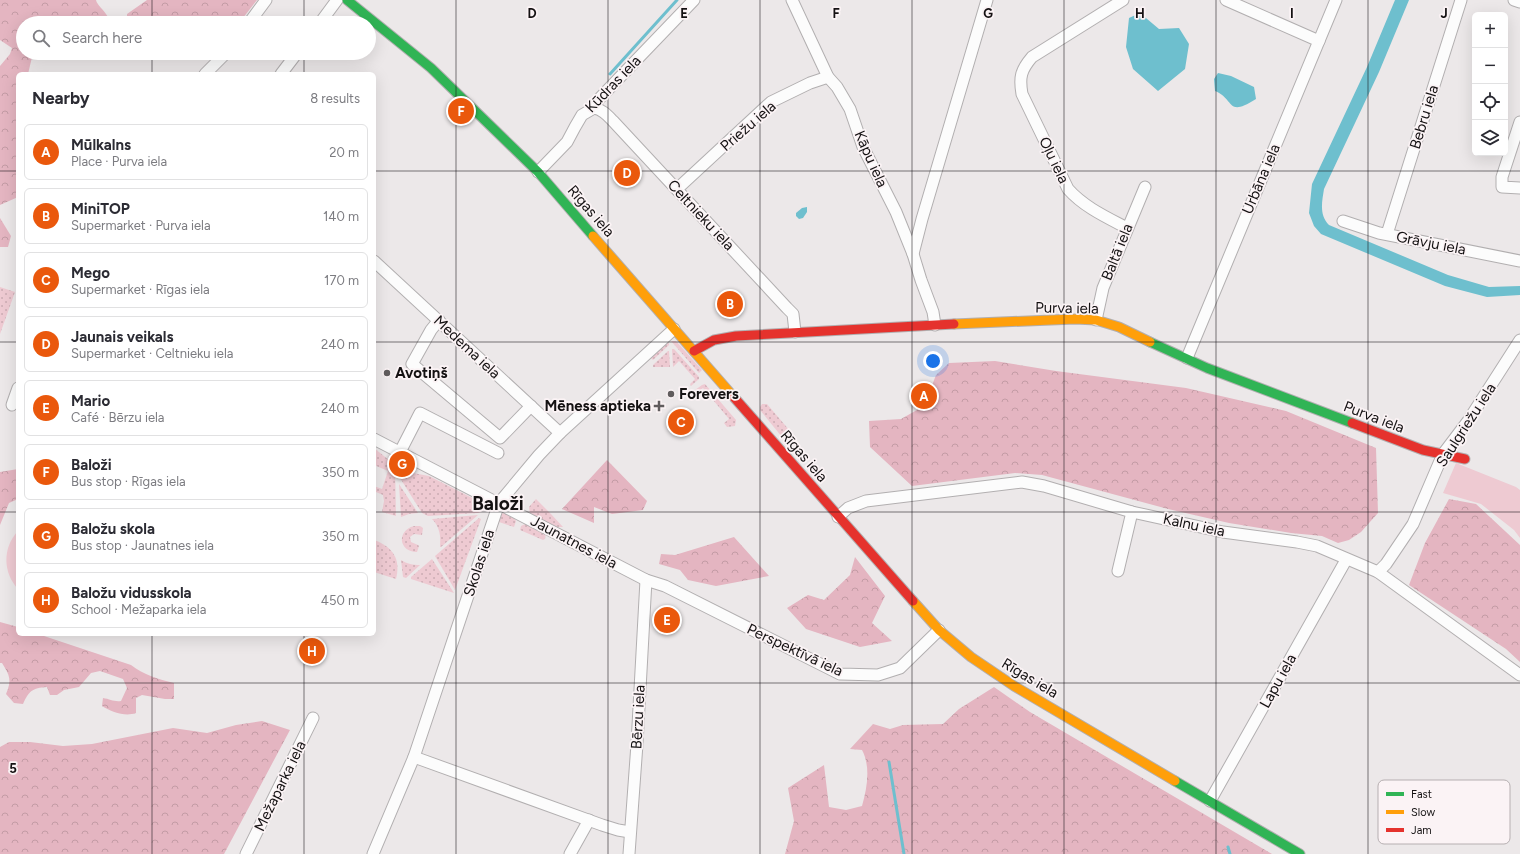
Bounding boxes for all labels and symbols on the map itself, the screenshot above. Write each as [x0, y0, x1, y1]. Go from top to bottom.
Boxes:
text: D [527, 6, 537, 21]
text: E [680, 6, 688, 21]
text: F [832, 6, 840, 21]
text: G [983, 6, 993, 21]
text: H [1135, 6, 1145, 21]
text: I [1290, 6, 1294, 21]
text: J [1440, 6, 1448, 21]
street label: Kūdras iela [581, 52, 645, 116]
street label: Bebru iela [1406, 83, 1442, 151]
pin: F [448, 96, 474, 126]
street label: Priežu iela [717, 97, 779, 155]
street label: Kāpu iela [851, 128, 891, 190]
street label: Oļu iela [1035, 134, 1073, 186]
street label: Urbāna iela [1238, 141, 1284, 217]
pin: D [614, 158, 640, 188]
street label: Celtnieku iela [664, 176, 738, 254]
street label: Rīgas iela [564, 181, 618, 241]
street label: Baltā iela [1097, 221, 1137, 283]
street label: Grāvju iela [1395, 227, 1467, 259]
pin: B [717, 289, 743, 319]
street label: Purva iela [1035, 298, 1099, 318]
street label: Medema iela [430, 312, 504, 382]
your location [923, 351, 943, 371]
place label: Avotiņš [395, 364, 448, 382]
marker: Avotiņš [382, 368, 392, 378]
street label: Saulgriežu iela [1432, 380, 1500, 470]
pin: A [911, 381, 937, 411]
place label: Forevers [679, 385, 739, 403]
marker: Forevers [666, 389, 676, 399]
place label: Mēness aptieka [544, 397, 651, 415]
street label: Purva iela [1341, 397, 1407, 437]
marker: Mēness aptieka [654, 401, 664, 411]
pin: C [668, 407, 694, 437]
street label: Rīgas iela [777, 426, 831, 486]
pin: G [389, 449, 415, 479]
district label: Baloži [472, 492, 524, 515]
street label: Kalnu iela [1161, 510, 1227, 540]
street label: Jaunatnes iela [528, 512, 620, 572]
street label: Skolas iela [460, 527, 498, 599]
pin: E [654, 605, 680, 635]
street label: Perspektīvā iela [744, 620, 846, 680]
pin: H [299, 636, 325, 666]
street label: Lapu iela [1256, 651, 1300, 711]
street label: Rīgas iela [999, 654, 1061, 702]
street label: Bērzu iela [627, 684, 649, 750]
street label: Mežaparka iela [250, 738, 310, 834]
text: 5 [9, 761, 17, 776]
legend [1378, 780, 1510, 844]
text: Fast [1411, 788, 1432, 801]
text: Slow [1411, 806, 1435, 819]
text: Jam [1411, 824, 1432, 837]

